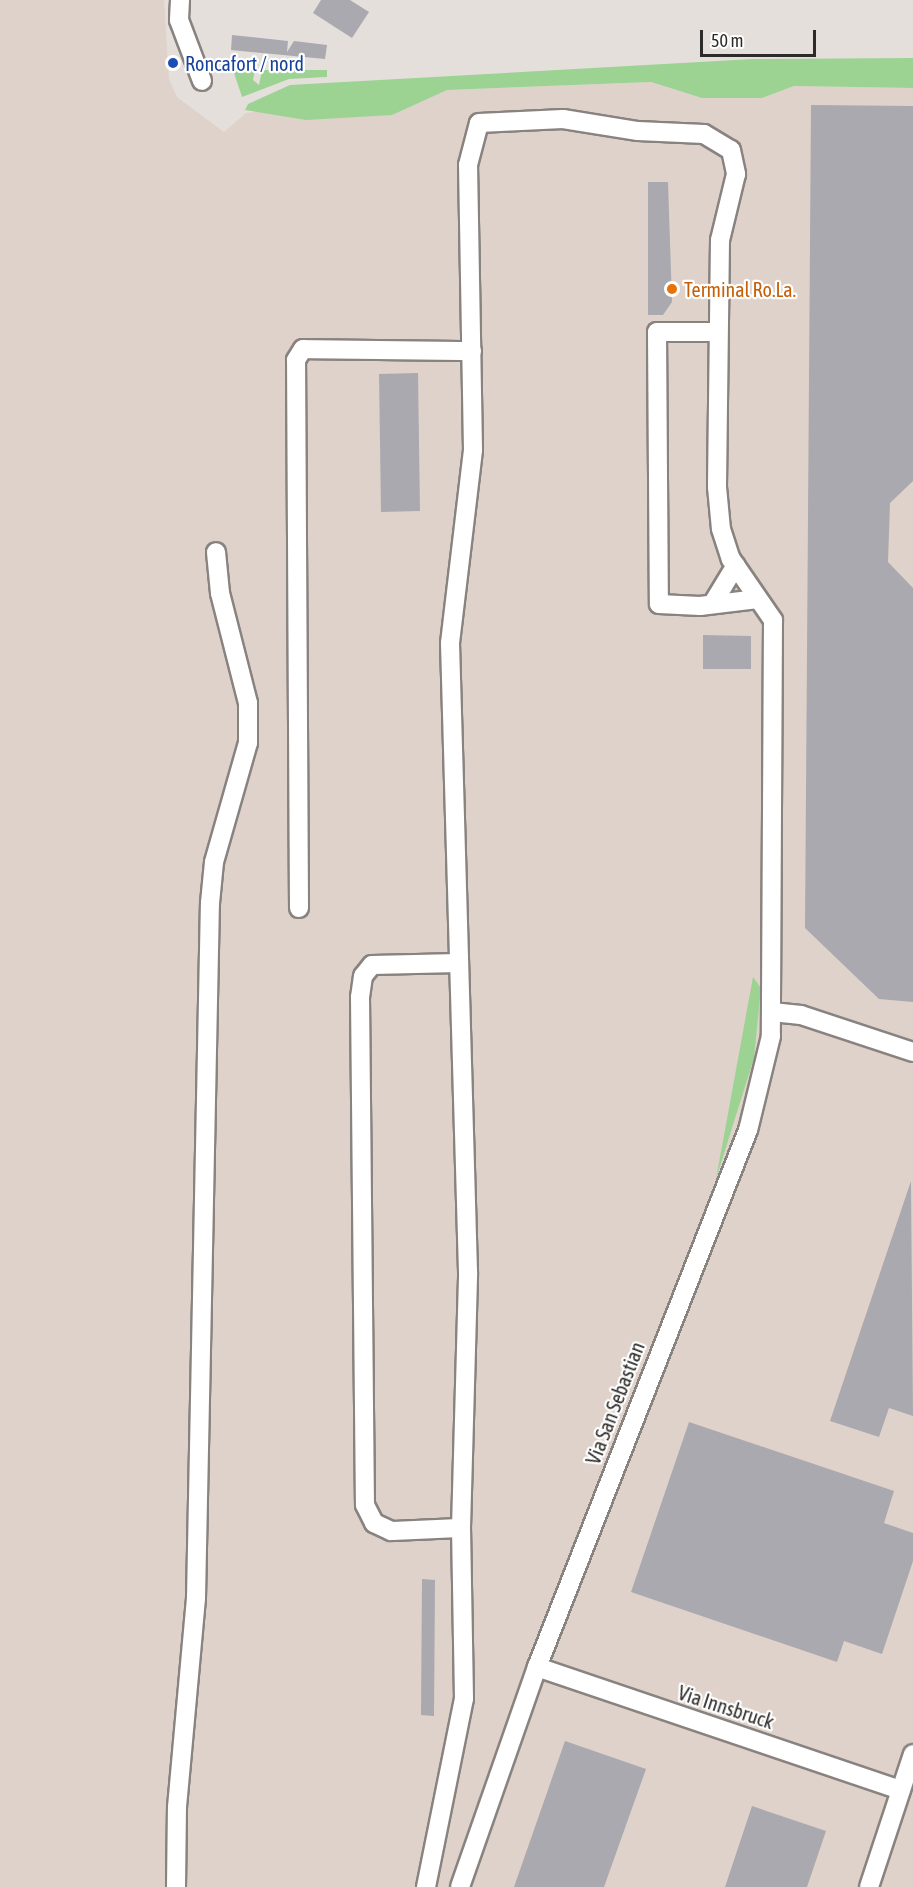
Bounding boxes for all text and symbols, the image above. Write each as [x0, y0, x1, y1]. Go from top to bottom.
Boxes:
scale bar [703, 18, 818, 56]
text: 50 m [711, 30, 743, 51]
place label: Roncafort / nord [185, 51, 304, 75]
marker: Roncafort / nord [166, 56, 180, 70]
place label: Terminal Ro.La. [684, 277, 796, 301]
marker: Terminal Ro.La. [665, 282, 679, 296]
street label: Via San Sebastian [581, 1338, 649, 1468]
street label: Via Innsbruck [675, 1680, 777, 1734]

